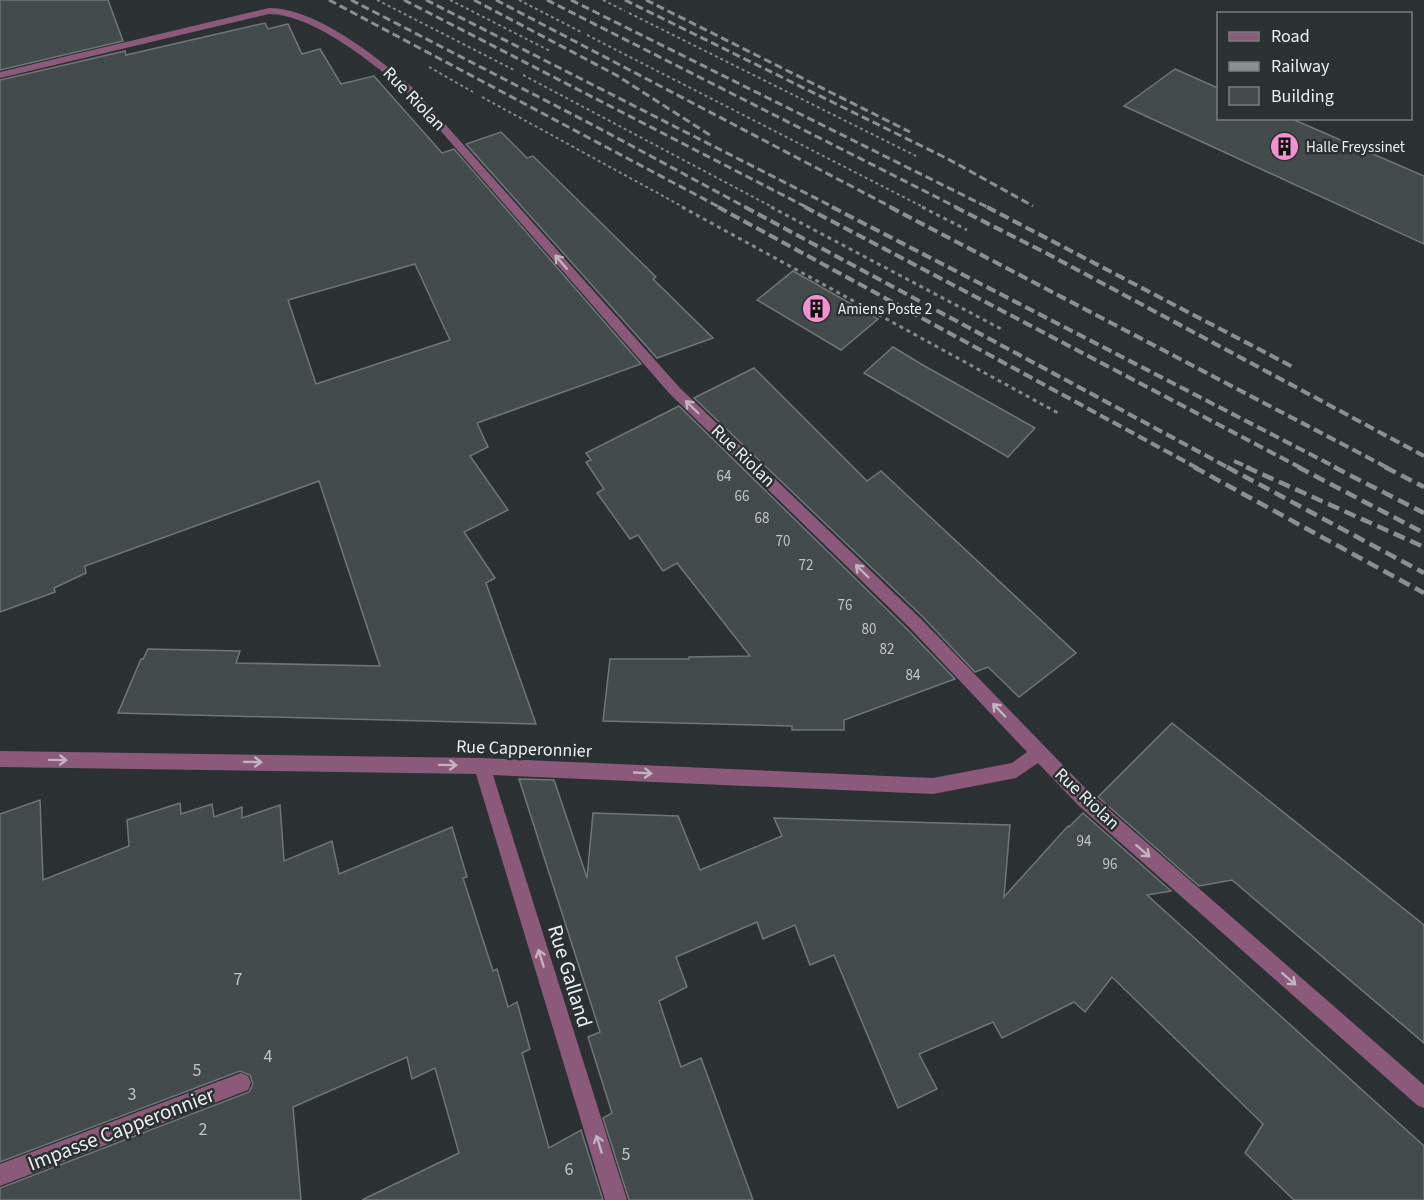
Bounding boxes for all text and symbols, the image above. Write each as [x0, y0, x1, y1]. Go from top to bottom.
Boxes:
legend [1217, 12, 1412, 120]
text: Road [1271, 24, 1310, 49]
text: Railway [1271, 54, 1330, 79]
street label: Rue Riolan [377, 61, 451, 137]
text: Building [1271, 84, 1334, 109]
building icon: Halle Freyssinet [1269, 131, 1301, 163]
place label: Halle Freyssinet [1306, 137, 1405, 158]
one-way arrow [554, 255, 568, 270]
building icon: Amiens Poste 2 [801, 293, 833, 325]
place label: Amiens Poste 2 [838, 299, 932, 320]
one-way arrow [684, 400, 699, 414]
street label: Rue Riolan [705, 419, 781, 493]
house number: 64 [717, 466, 732, 487]
house number: 66 [735, 486, 749, 507]
house number: 68 [755, 508, 769, 529]
house number: 70 [776, 531, 790, 552]
house number: 72 [799, 555, 813, 576]
one-way arrow [855, 564, 870, 579]
house number: 76 [838, 595, 852, 616]
house number: 80 [862, 619, 876, 640]
house number: 82 [880, 639, 894, 660]
house number: 84 [906, 665, 921, 686]
one-way arrow [992, 703, 1006, 718]
street label: Rue Capperonnier [456, 734, 593, 764]
one-way arrow [48, 754, 68, 765]
one-way arrow [243, 757, 263, 768]
one-way arrow [438, 759, 458, 771]
street label: Rue Riolan [1049, 762, 1125, 836]
one-way arrow [633, 768, 653, 779]
house number: 94 [1077, 831, 1092, 852]
one-way arrow [1135, 844, 1150, 858]
house number: 96 [1103, 854, 1117, 875]
street label: Rue Galland [540, 921, 600, 1031]
one-way arrow [535, 949, 546, 968]
house number: 7 [234, 967, 243, 992]
one-way arrow [1281, 972, 1296, 986]
house number: 4 [264, 1044, 273, 1069]
house number: 5 [193, 1058, 202, 1083]
street label: Impasse Capperonnier [23, 1079, 219, 1178]
house number: 3 [128, 1082, 137, 1107]
house number: 2 [199, 1117, 208, 1142]
one-way arrow [593, 1135, 604, 1154]
house number: 5 [622, 1142, 631, 1167]
house number: 6 [565, 1157, 574, 1182]

